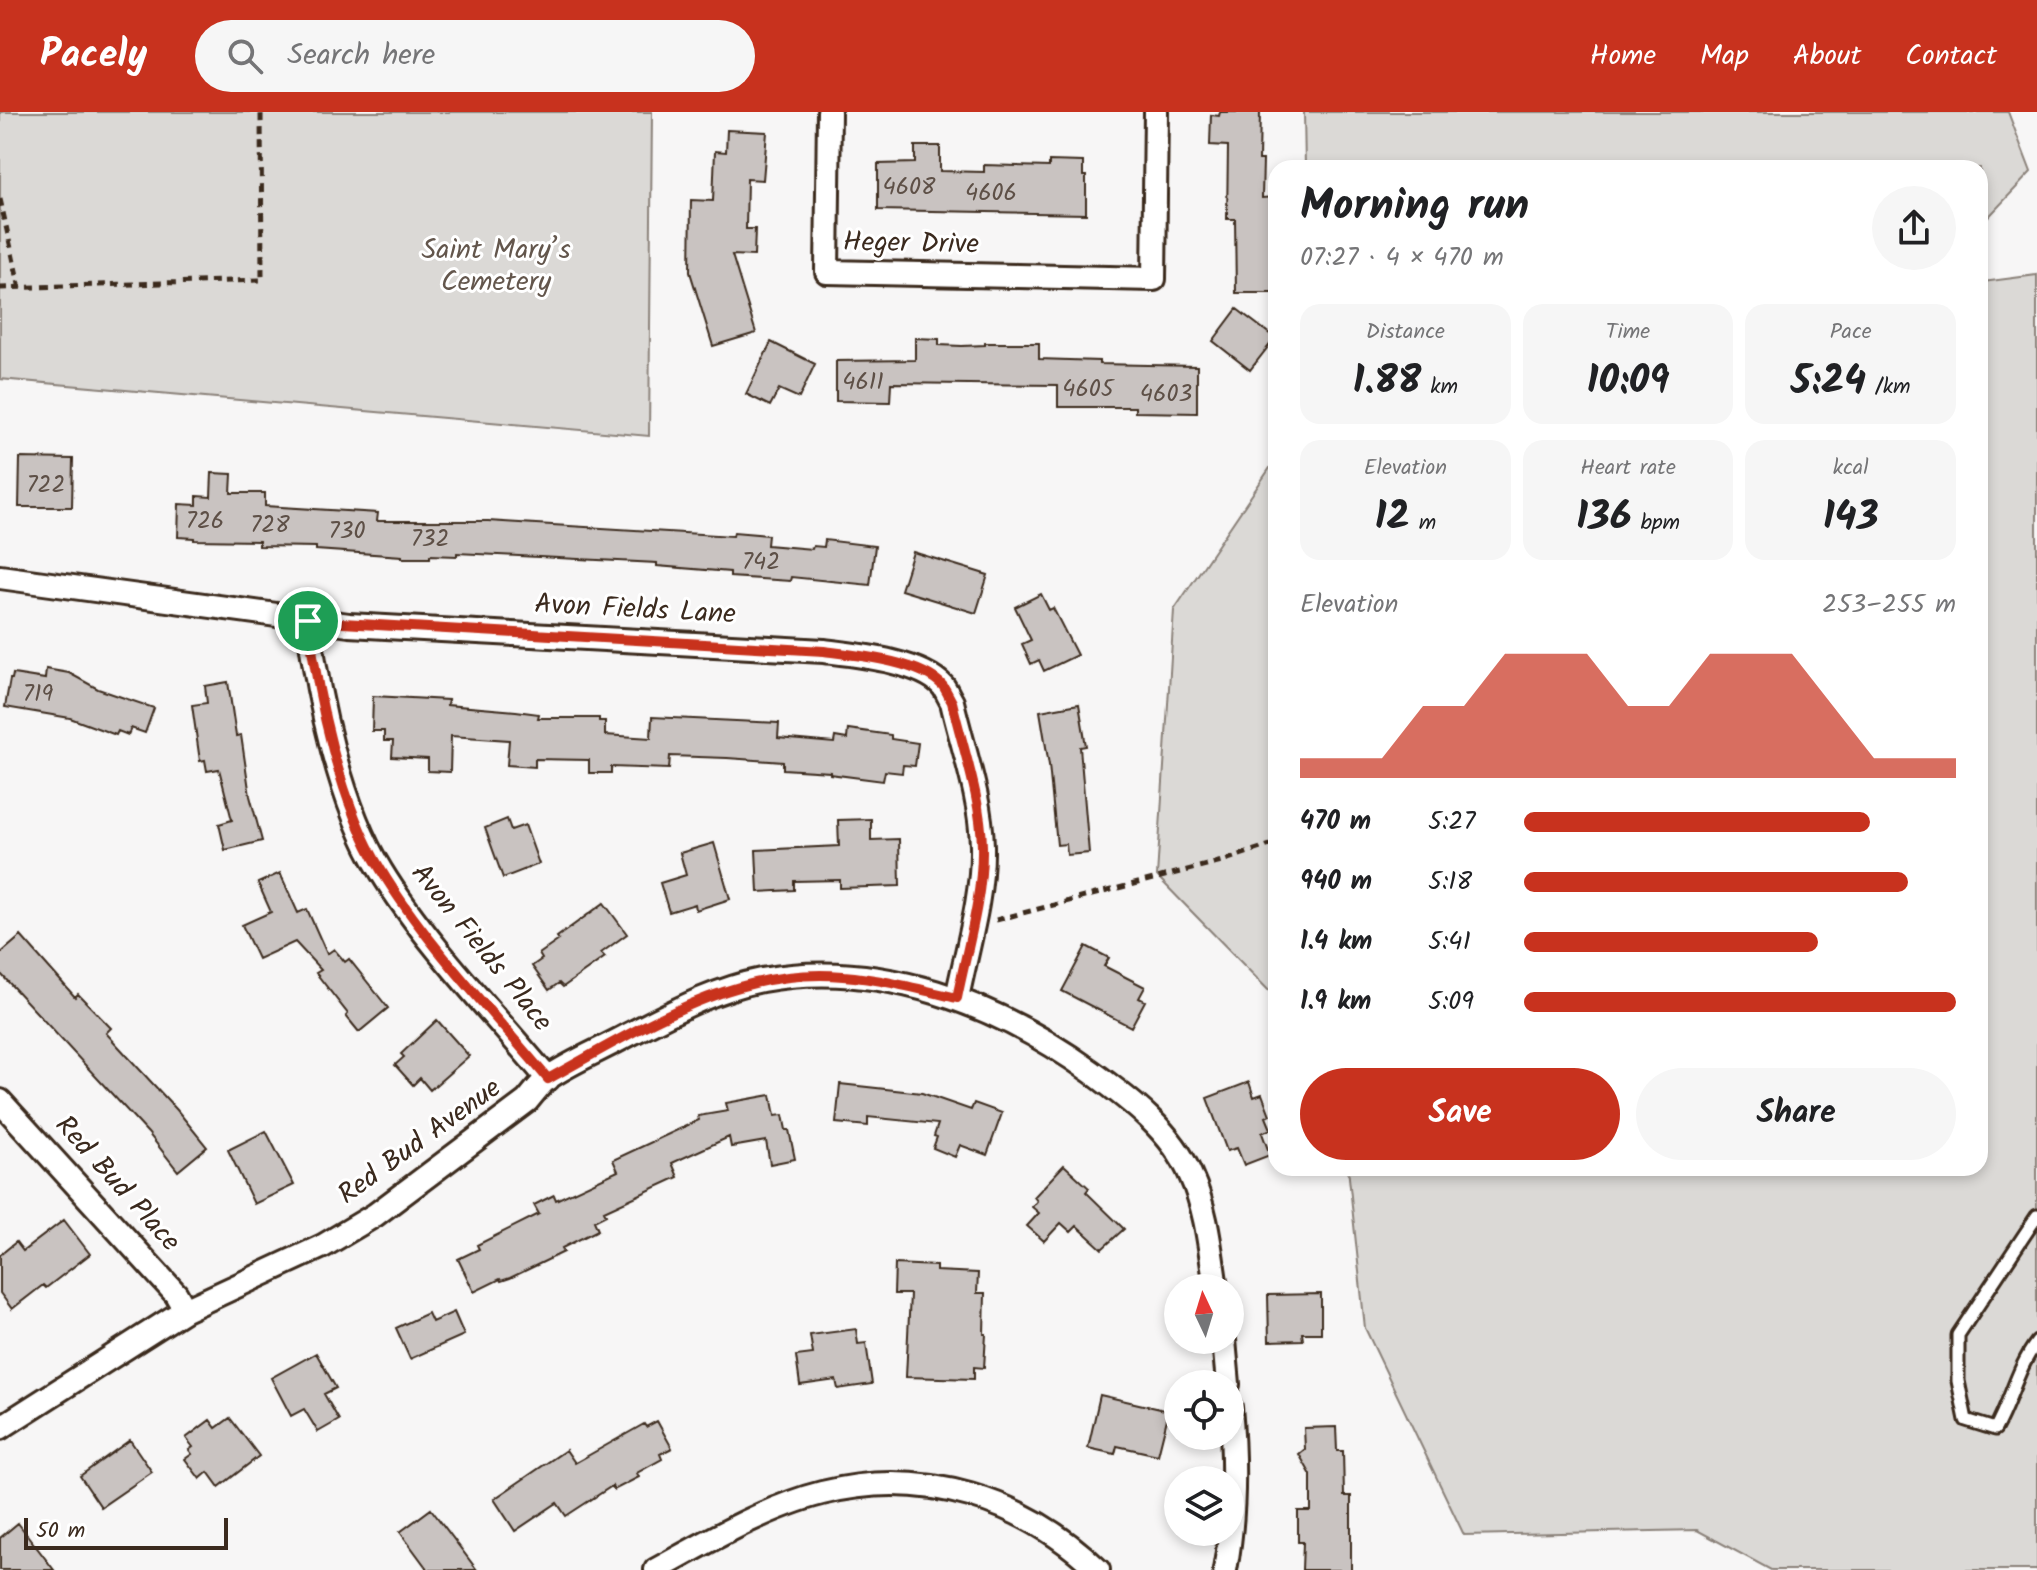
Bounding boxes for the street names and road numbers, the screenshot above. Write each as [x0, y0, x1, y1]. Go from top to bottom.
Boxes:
street label: Heger Drive [843, 220, 980, 268]
street label: Avon Fields Lane [533, 582, 737, 638]
street label: Avon Fields Place [399, 854, 563, 1042]
street label: Red Bud Avenue [329, 1067, 512, 1217]
street label: Red Bud Place [43, 1105, 191, 1263]

